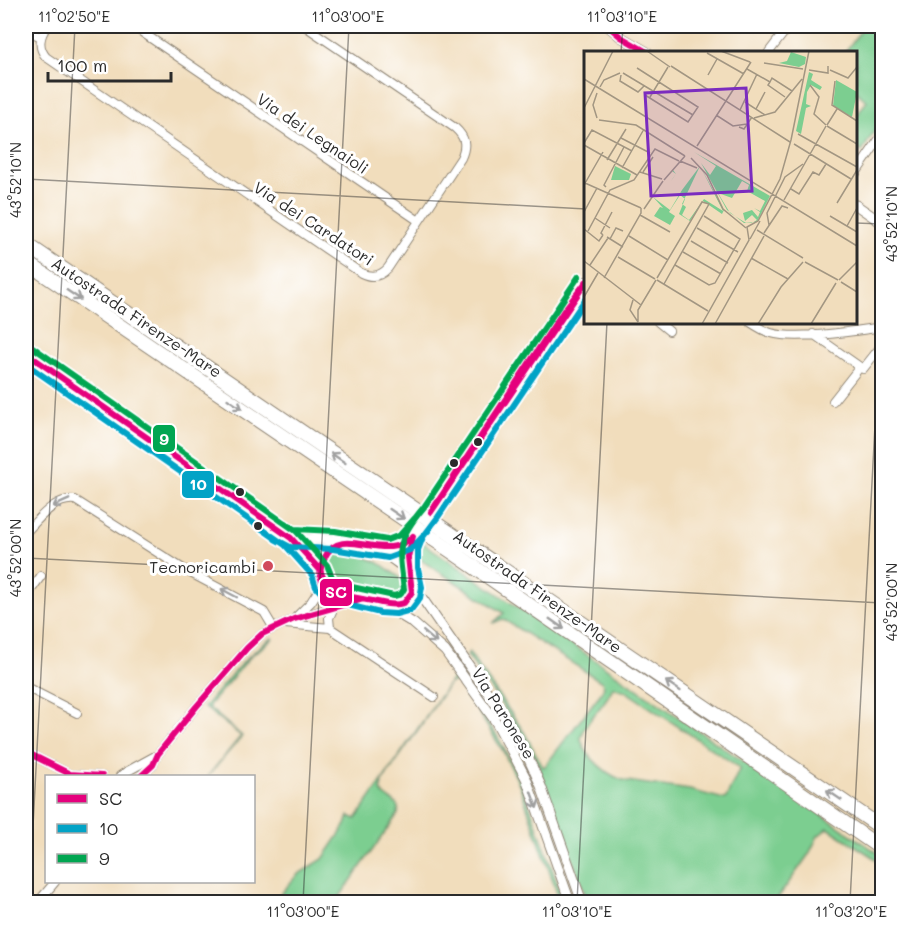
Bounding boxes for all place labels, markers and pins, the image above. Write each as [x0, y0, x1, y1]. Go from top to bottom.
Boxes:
unlabelled marker [472, 436, 484, 448]
unlabelled marker [448, 457, 460, 469]
unlabelled marker [234, 486, 246, 498]
unlabelled marker [252, 520, 264, 532]
place label: Tecnoricambi [149, 556, 256, 577]
marker: Tecnoricambi [261, 559, 275, 573]

